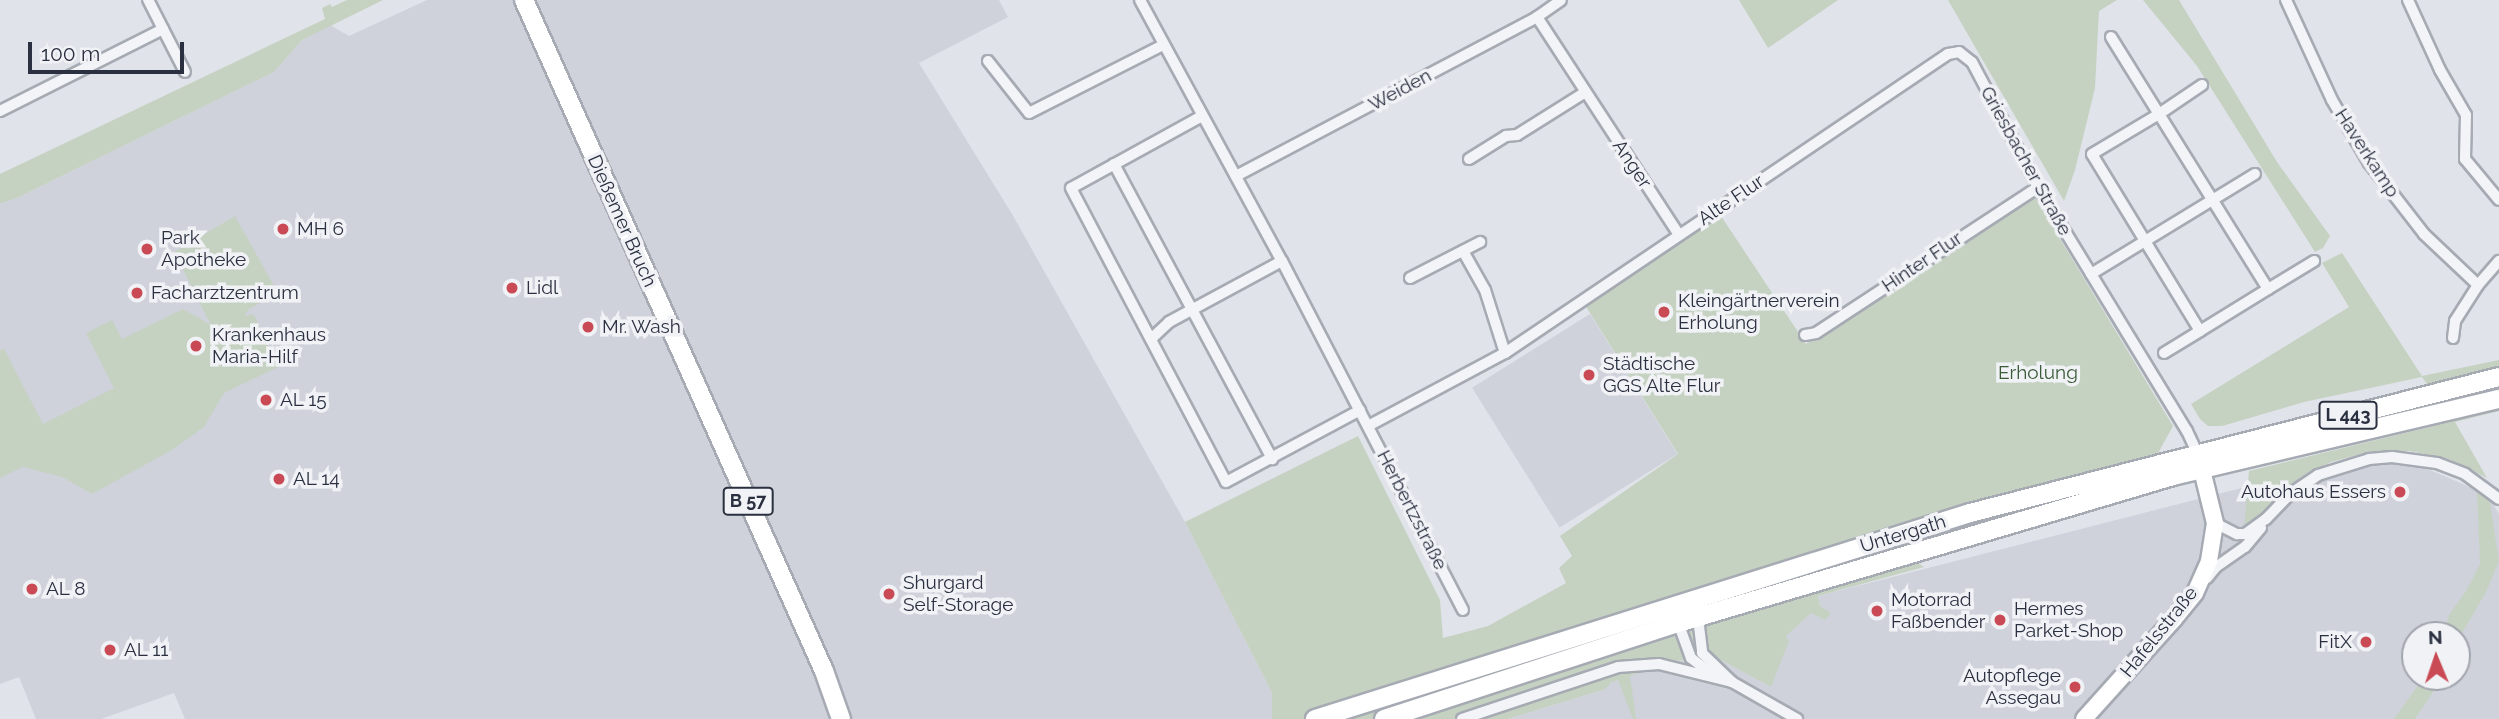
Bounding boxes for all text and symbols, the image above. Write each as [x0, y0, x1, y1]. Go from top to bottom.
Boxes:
scale bar [32, 28, 187, 72]
text: 100 m [41, 41, 100, 66]
street label: Weiden [1365, 64, 1435, 116]
street label: Griesbacher Straße [1975, 82, 2077, 240]
street label: Haverkamp [2330, 104, 2404, 202]
street label: Anger [1608, 135, 1656, 193]
street label: Dießemer Bruch [583, 151, 661, 291]
street label: Alte Flur [1694, 170, 1768, 230]
place label: MH 6 [297, 218, 344, 240]
marker: MH 6 [275, 221, 291, 237]
place label: Park Apotheke [161, 227, 246, 271]
street label: Hinter Flur [1877, 227, 1967, 297]
marker: Park Apotheke [139, 241, 155, 257]
place label: Lidl [526, 277, 558, 299]
marker: Lidl [504, 280, 520, 296]
place label: Facharztzentrum [151, 282, 299, 304]
marker: Facharztzentrum [129, 285, 145, 301]
place label: Kleingärtnerverein Erholung [1678, 290, 1839, 334]
marker: Kleingärtnerverein Erholung [1656, 304, 1672, 320]
place label: Mr. Wash [602, 316, 681, 338]
marker: Mr. Wash [580, 319, 596, 335]
place label: Krankenhaus Maria-Hilf [212, 324, 326, 368]
marker: Krankenhaus Maria-Hilf [186, 336, 206, 356]
place label: Städtische GGS Alte Flur [1603, 353, 1721, 397]
park label: Erholung [1998, 362, 2078, 384]
marker: Städtische GGS Alte Flur [1581, 367, 1597, 383]
place label: AL 15 [280, 389, 327, 411]
marker: AL 15 [258, 392, 274, 408]
road number: L 443 [2318, 400, 2378, 430]
street label: Herbertzstraße [1372, 446, 1452, 574]
place label: AL 14 [293, 468, 340, 490]
marker: AL 14 [271, 471, 287, 487]
place label: Autohaus Essers [2241, 481, 2386, 503]
marker: Autohaus Essers [2392, 484, 2408, 500]
road number: B 57 [722, 486, 774, 516]
street label: Untergath [1857, 510, 1949, 558]
place label: Shurgard Self-Storage [903, 572, 1013, 616]
place label: AL 8 [46, 578, 86, 600]
marker: AL 8 [24, 581, 40, 597]
street label: Hafelsstraße [2116, 582, 2202, 682]
marker: Shurgard Self-Storage [881, 586, 897, 602]
place label: Motorrad Faßbender [1891, 589, 1985, 633]
place label: Hermes Parket-Shop [2014, 598, 2123, 642]
marker: Motorrad Faßbender [1869, 603, 1885, 619]
marker: Hermes Parket-Shop [1992, 612, 2008, 628]
north arrow [2401, 621, 2471, 691]
text: N [2428, 626, 2443, 648]
place label: FitX [2318, 631, 2352, 653]
marker: FitX [2358, 634, 2374, 650]
place label: AL 11 [124, 639, 169, 661]
marker: AL 11 [102, 642, 118, 658]
place label: Autopflege Assegau [1963, 665, 2061, 709]
marker: Autopflege Assegau [2067, 679, 2083, 695]

